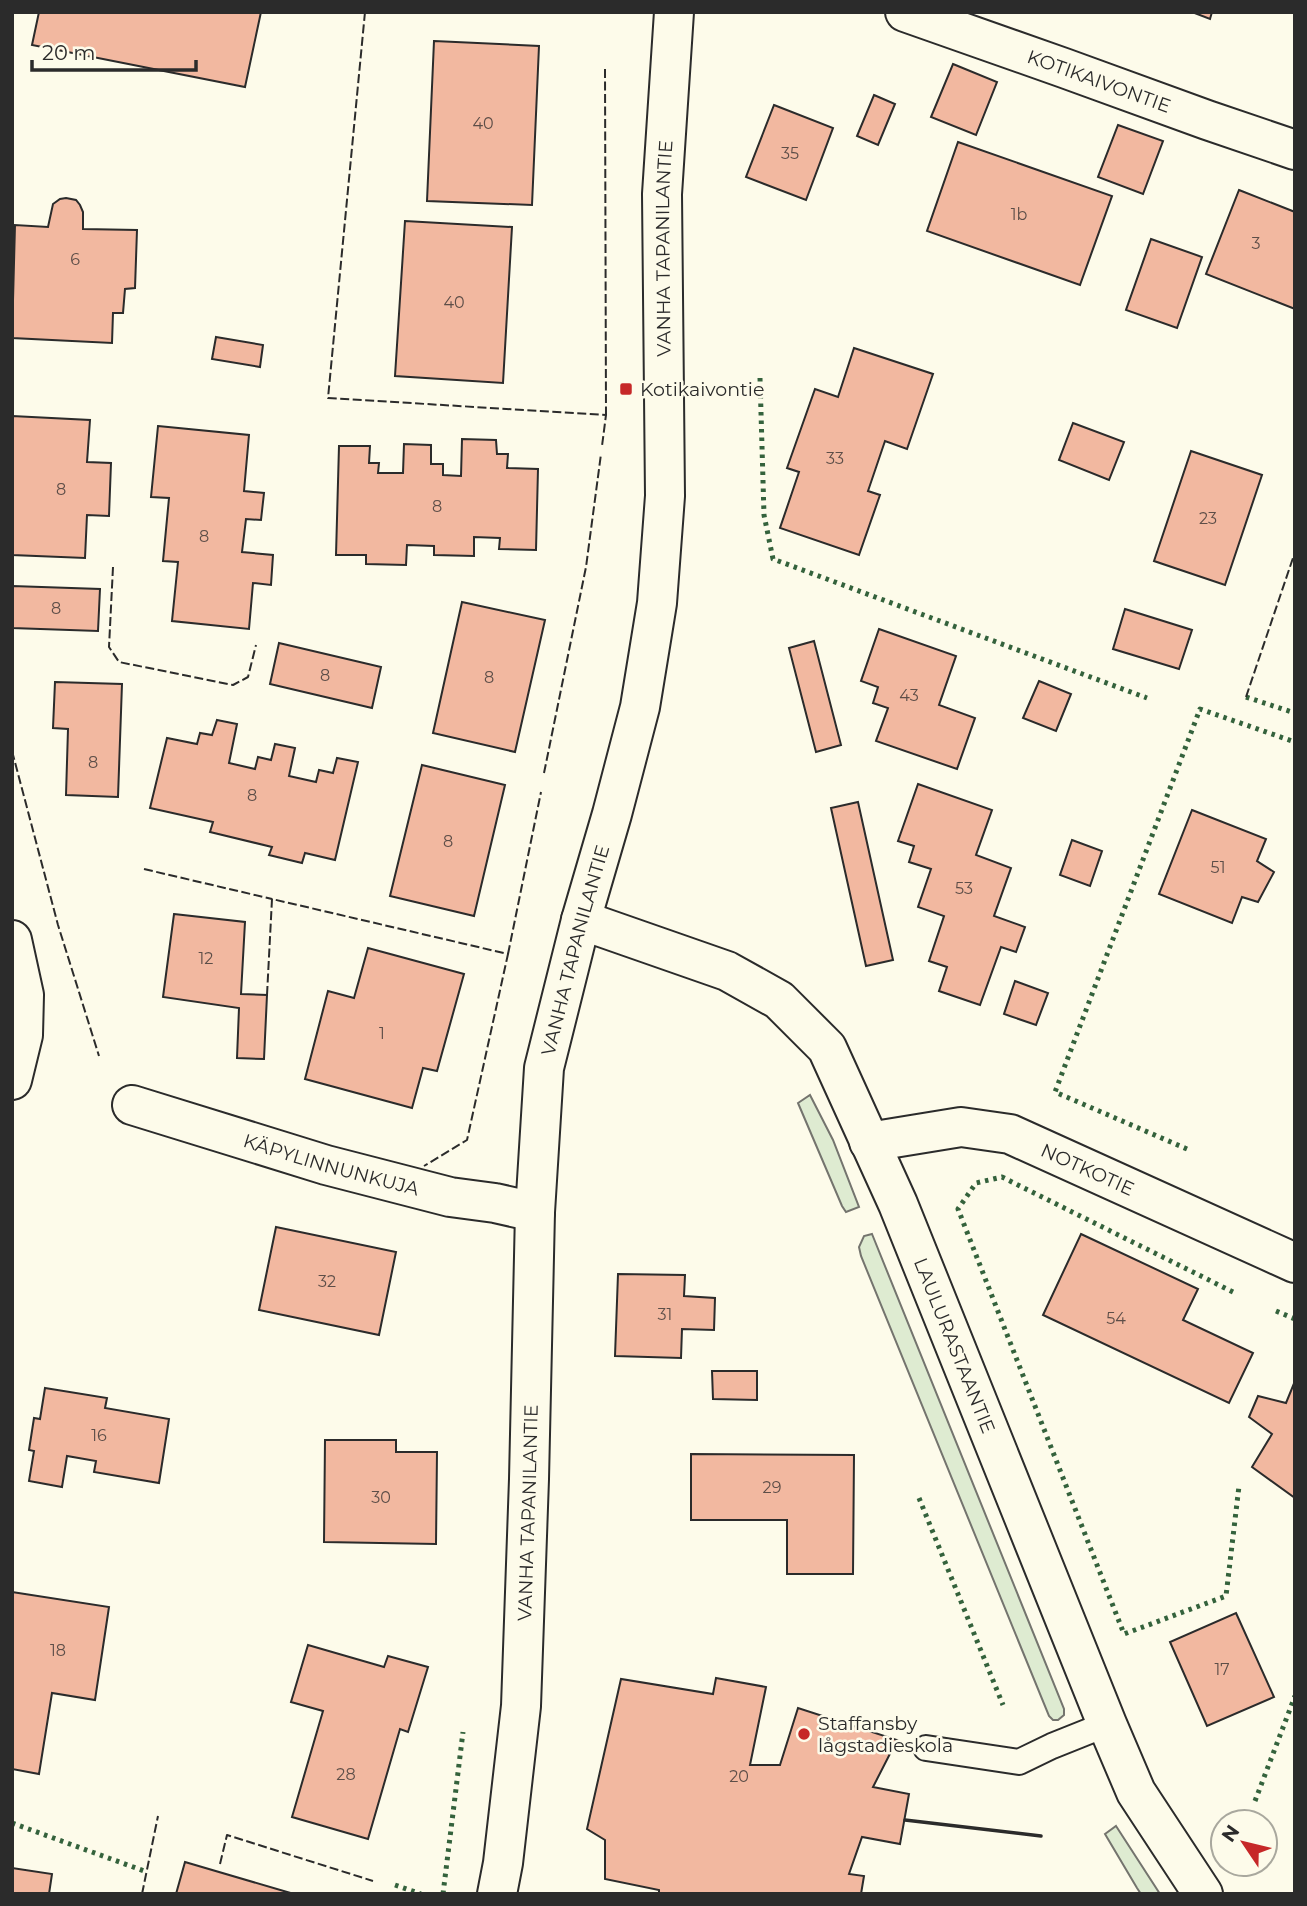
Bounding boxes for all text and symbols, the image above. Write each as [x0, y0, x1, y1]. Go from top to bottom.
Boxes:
scale bar [32, 28, 196, 72]
text: 20 m [42, 40, 96, 65]
street label: KOTIKAIVONTIE [1024, 45, 1174, 118]
house number: 40 [472, 114, 494, 133]
street label: VANHA TAPANILANTIE [651, 139, 678, 357]
house number: 35 [781, 144, 799, 163]
house number: 1b [1011, 205, 1027, 224]
house number: 3 [1251, 234, 1261, 253]
house number: 6 [70, 250, 80, 269]
house number: 40 [443, 293, 465, 312]
place label: Kotikaivontie [640, 378, 764, 401]
marker: Kotikaivontie [618, 381, 634, 397]
house number: 33 [826, 449, 844, 468]
house number: 8 [56, 480, 66, 499]
house number: 8 [432, 497, 442, 516]
house number: 23 [1199, 509, 1217, 528]
house number: 8 [199, 527, 209, 546]
house number: 8 [51, 599, 61, 618]
house number: 8 [320, 666, 330, 685]
house number: 8 [484, 668, 494, 687]
house number: 43 [899, 686, 919, 705]
house number: 8 [88, 753, 98, 772]
house number: 8 [247, 786, 257, 805]
house number: 8 [443, 832, 453, 851]
street label: VANHA TAPANILANTIE [537, 842, 614, 1058]
house number: 51 [1211, 858, 1225, 877]
house number: 53 [955, 879, 973, 898]
house number: 12 [199, 949, 213, 968]
house number: 1 [379, 1024, 385, 1043]
street label: KÄPYLINNUNKUJA [240, 1129, 422, 1201]
street label: NOTKOTIE [1037, 1139, 1138, 1201]
street label: LAULURASTAANTIE [909, 1255, 1000, 1437]
house number: 32 [318, 1272, 336, 1291]
house number: 31 [658, 1305, 672, 1324]
house number: 54 [1106, 1309, 1126, 1328]
street label: VANHA TAPANILANTIE [513, 1404, 543, 1622]
house number: 16 [91, 1426, 107, 1445]
house number: 29 [763, 1478, 781, 1497]
house number: 30 [371, 1488, 391, 1507]
house number: 18 [50, 1641, 66, 1660]
house number: 17 [1214, 1660, 1230, 1679]
place label: Staffansby lågstadieskola [818, 1712, 953, 1757]
marker: Staffansby lågstadieskola [796, 1726, 812, 1742]
house number: 28 [336, 1765, 356, 1784]
house number: 20 [729, 1767, 749, 1786]
north arrow [1209, 1808, 1279, 1878]
text: N [1217, 1821, 1244, 1846]

